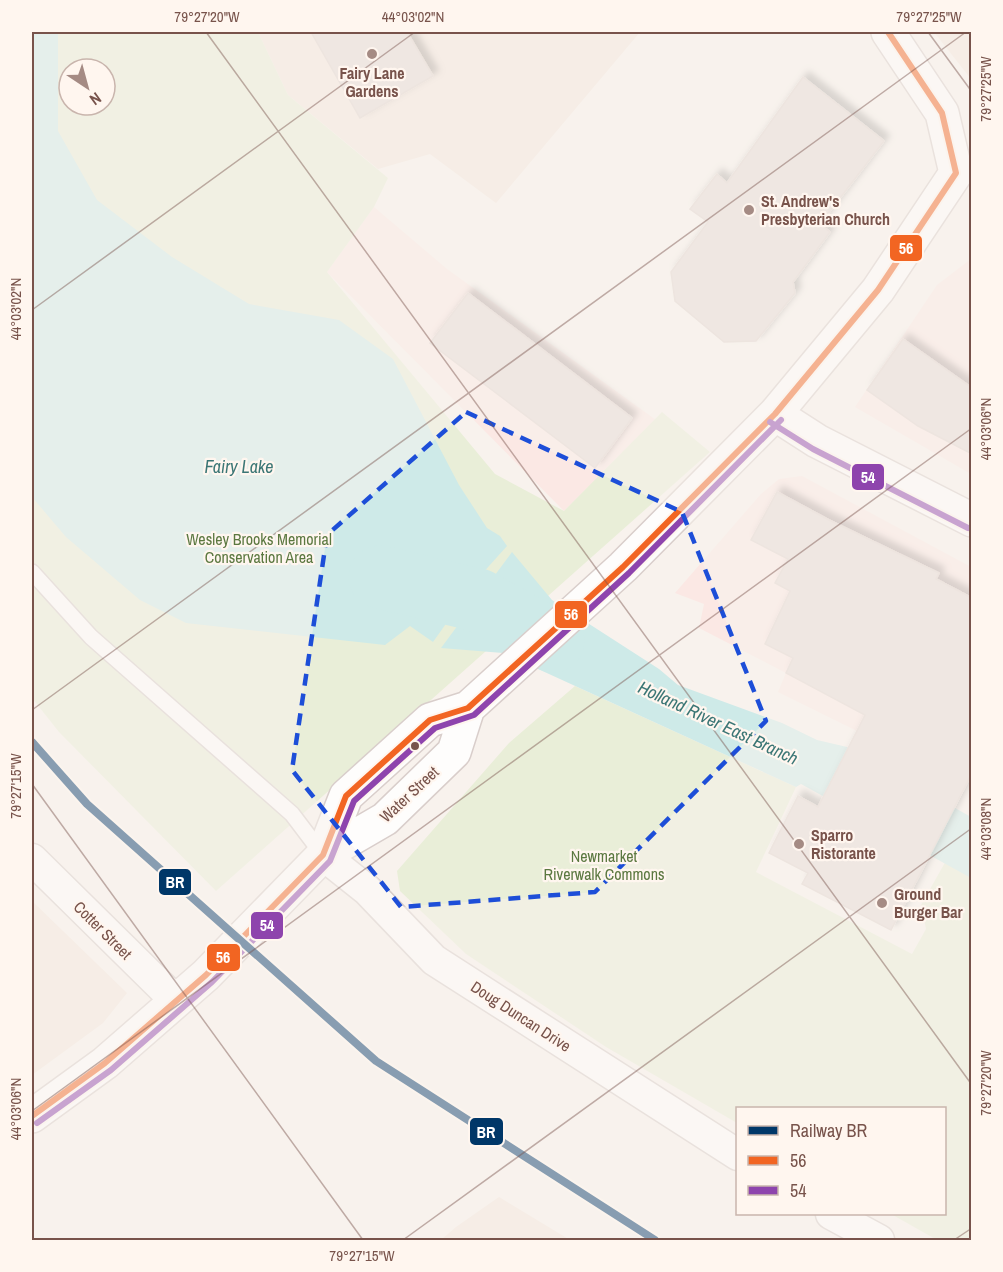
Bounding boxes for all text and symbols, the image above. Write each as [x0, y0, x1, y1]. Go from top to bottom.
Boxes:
text: 79°27'20"W [174, 6, 240, 27]
text: 44°03'02"N [382, 6, 444, 27]
text: 79°27'25"W [896, 6, 962, 27]
marker: Fairy Lane Gardens [365, 47, 379, 61]
text: 79°27'25"W [975, 56, 996, 122]
north arrow [57, 57, 117, 117]
place label: Fairy Lane Gardens [340, 62, 405, 102]
text: N [86, 87, 106, 111]
place label: St. Andrew's Presbyterian Church [761, 190, 890, 230]
marker: St. Andrew's Presbyterian Church [742, 203, 756, 217]
line badge: 56 [889, 234, 923, 262]
text: 56 [899, 237, 913, 259]
text: 44°03'02"N [5, 278, 26, 340]
text: 44°03'06"N [975, 398, 996, 460]
water label: Fairy Lake [204, 454, 274, 479]
line badge: 54 [851, 463, 885, 491]
text: 54 [861, 466, 876, 488]
park label: Wesley Brooks Memorial Conservation Area [186, 528, 332, 568]
line badge: 56 [554, 600, 588, 629]
text: 56 [564, 603, 578, 625]
water label: Holland River East Branch [634, 674, 802, 771]
unlabelled marker [409, 740, 421, 752]
text: 79°27'15"W [5, 753, 26, 819]
street label: Water Street [375, 761, 444, 827]
text: 44°03'08"N [975, 798, 996, 860]
place label: Sparro Ristorante [811, 824, 876, 864]
marker: Sparro Ristorante [792, 837, 806, 851]
park label: Newmarket Riverwalk Commons [543, 845, 665, 885]
line badge: BR [158, 868, 192, 896]
text: BR [166, 871, 185, 893]
place label: Ground Burger Bar [894, 883, 963, 923]
street label: Cotter Street [69, 896, 137, 964]
marker: Ground Burger Bar [875, 896, 889, 910]
line badge: 54 [250, 911, 284, 940]
text: 54 [260, 914, 275, 936]
line badge: 56 [206, 943, 241, 972]
text: 56 [216, 946, 230, 968]
street label: Doug Duncan Drive [467, 975, 575, 1057]
text: 79°27'20"W [975, 1050, 996, 1116]
text: 44°03'06"N [5, 1078, 26, 1140]
legend [736, 1107, 946, 1215]
line badge: BR [469, 1117, 504, 1146]
text: Railway BR [790, 1118, 867, 1143]
text: BR [477, 1121, 496, 1143]
text: 56 [790, 1148, 806, 1173]
text: 54 [790, 1178, 806, 1203]
text: 79°27'15"W [329, 1245, 395, 1266]

